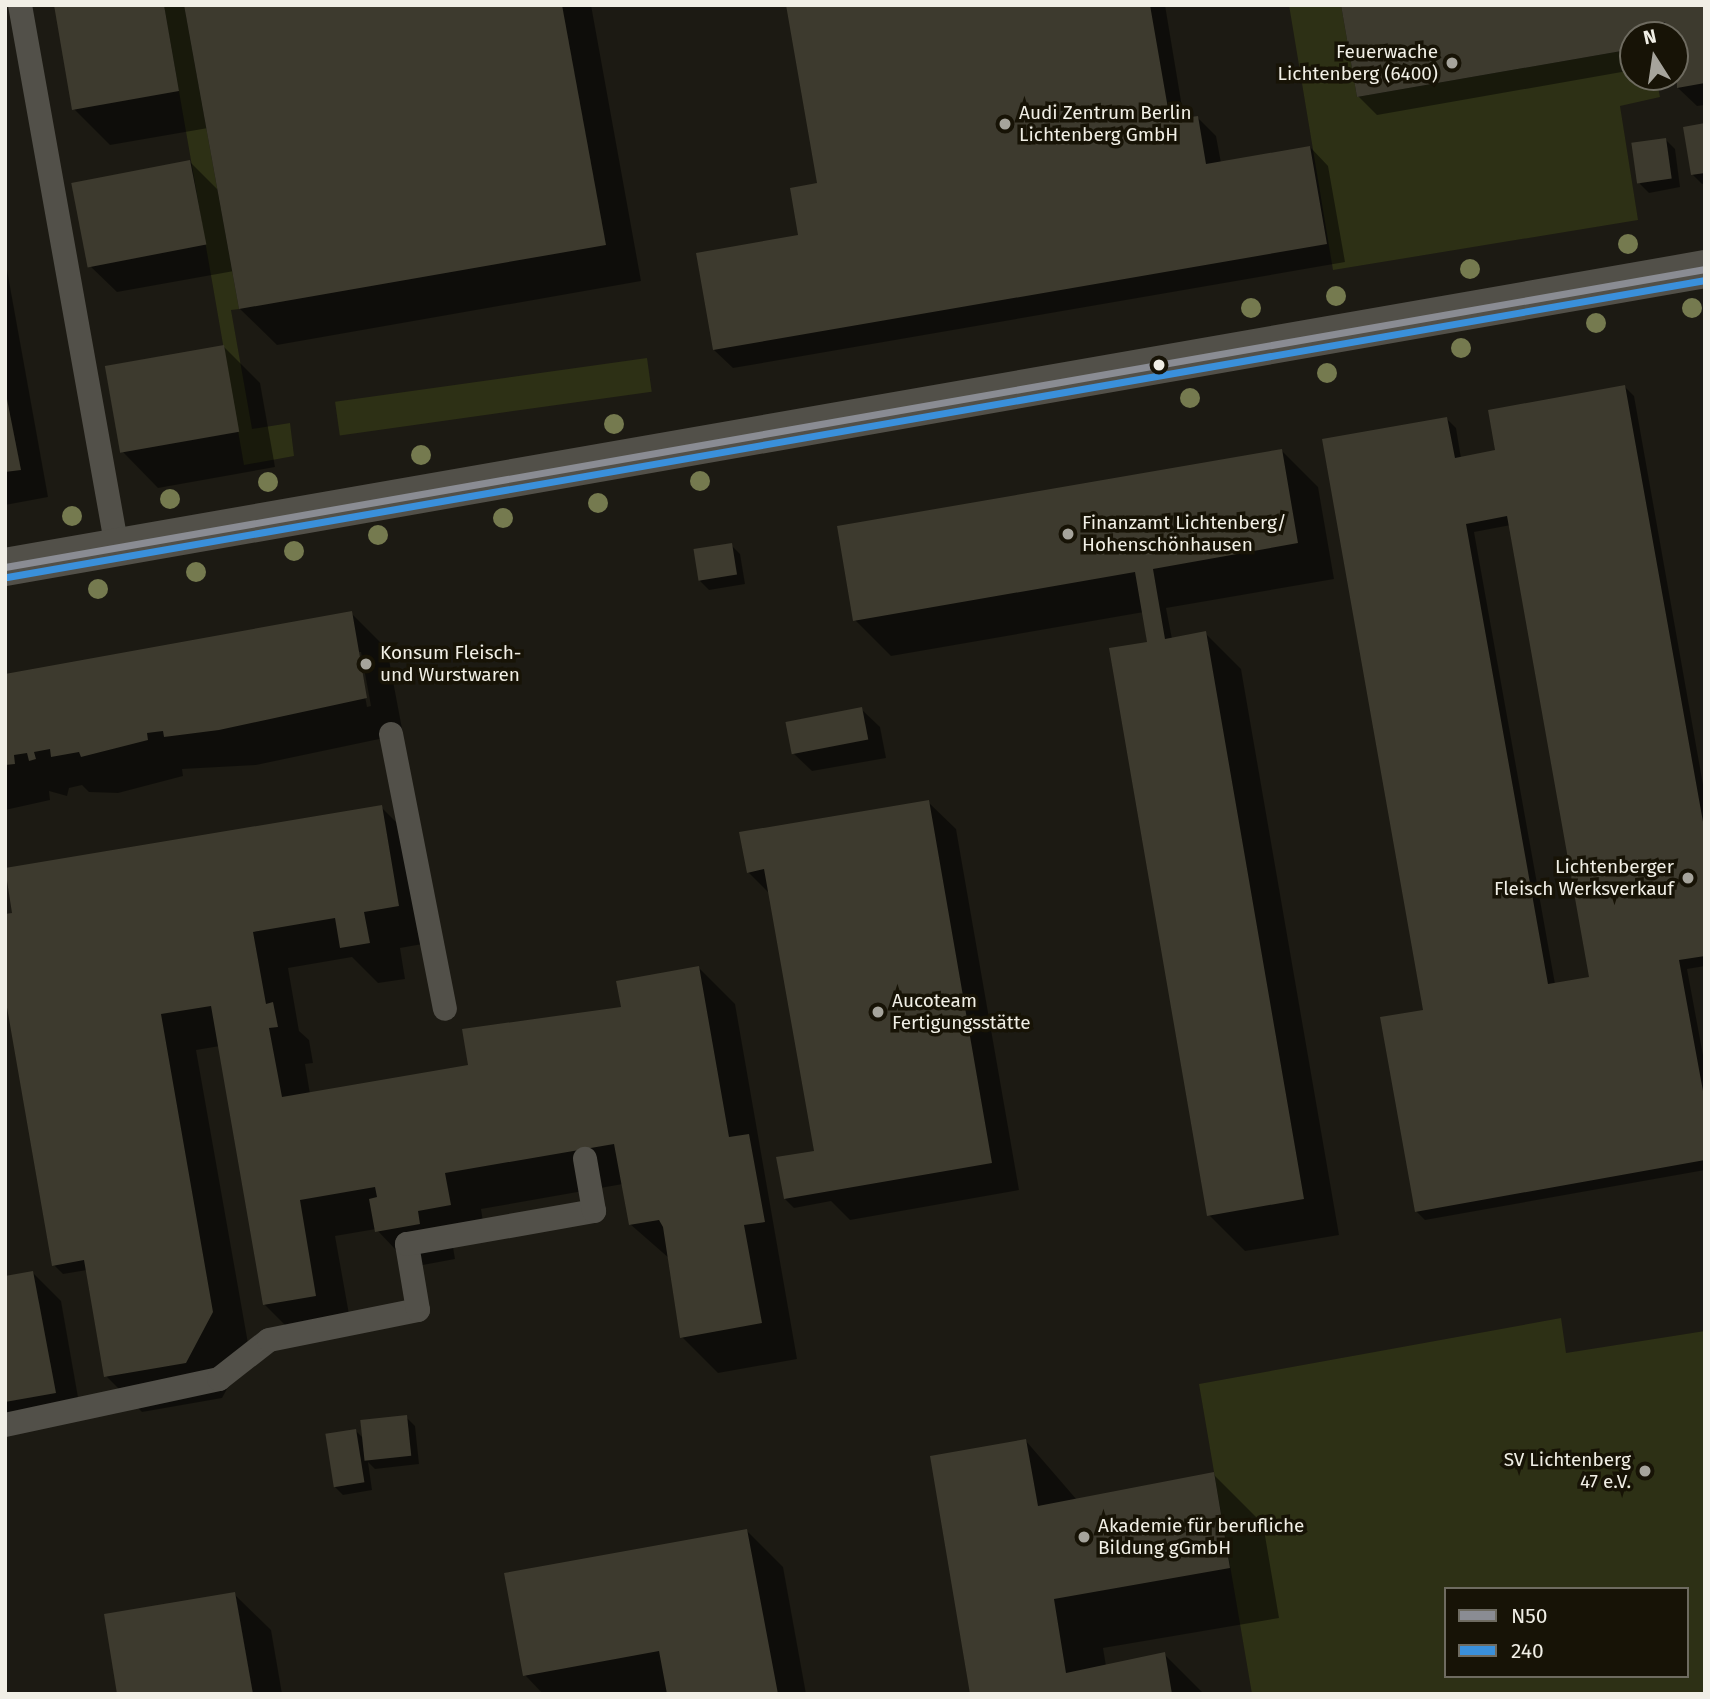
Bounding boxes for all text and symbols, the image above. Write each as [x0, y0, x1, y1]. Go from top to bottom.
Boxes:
north arrow [1619, 21, 1689, 91]
text: N [1641, 24, 1658, 49]
place label: Feuerwache Lichtenberg (6400) [1278, 41, 1438, 85]
marker: Feuerwache Lichtenberg (6400) [1444, 55, 1460, 71]
place label: Audi Zentrum Berlin Lichtenberg GmbH [1019, 102, 1192, 146]
marker: Audi Zentrum Berlin Lichtenberg GmbH [997, 116, 1013, 132]
unlabelled marker [1152, 358, 1166, 372]
place label: Finanzamt Lichtenberg/ Hohenschönhausen [1082, 512, 1287, 556]
marker: Finanzamt Lichtenberg/ Hohenschönhausen [1060, 526, 1076, 542]
place label: Konsum Fleisch- und Wurstwaren [380, 642, 521, 686]
marker: Konsum Fleisch- und Wurstwaren [358, 656, 374, 672]
place label: Lichtenberger Fleisch Werksverkauf [1494, 856, 1674, 900]
marker: Lichtenberger Fleisch Werksverkauf [1680, 870, 1696, 886]
place label: Aucoteam Fertigungsstätte [892, 990, 1031, 1034]
marker: Aucoteam Fertigungsstätte [870, 1004, 886, 1020]
place label: SV Lichtenberg 47 e.V. [1504, 1449, 1631, 1493]
marker: SV Lichtenberg 47 e.V. [1637, 1463, 1653, 1479]
place label: Akademie für berufliche Bildung gGmbH [1098, 1515, 1304, 1559]
marker: Akademie für berufliche Bildung gGmbH [1076, 1529, 1092, 1545]
legend [1444, 1587, 1689, 1678]
text: N50 [1511, 1603, 1548, 1629]
text: 240 [1511, 1638, 1544, 1664]

